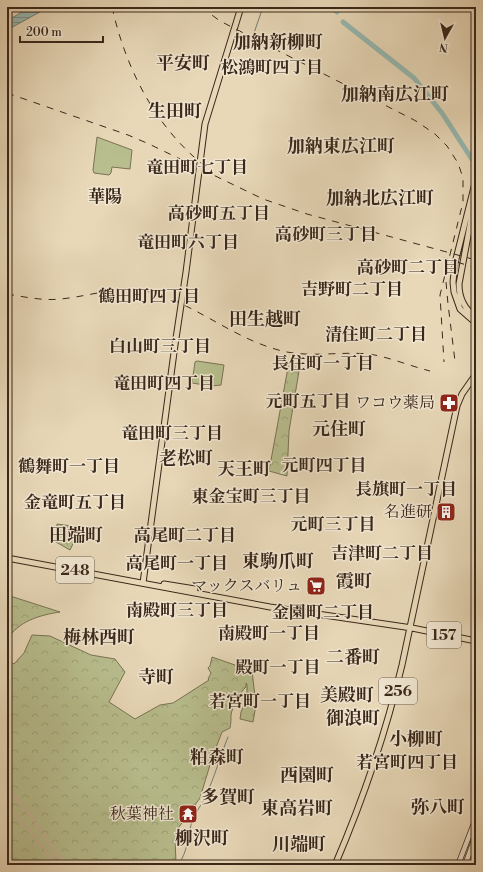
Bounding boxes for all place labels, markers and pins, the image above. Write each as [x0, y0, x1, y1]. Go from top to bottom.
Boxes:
pharmacy icon: ワコウ薬局 [438, 392, 460, 414]
place label: ワコウ薬局 [355, 393, 435, 413]
building icon: 名進研 [435, 501, 457, 523]
place label: 名進研 [384, 502, 432, 522]
supermarket icon: マックスバリュ [305, 575, 327, 597]
place label: マックスバリュ [191, 576, 302, 596]
temple icon: 秋葉神社 [177, 803, 199, 825]
place label: 秋葉神社 [110, 804, 174, 824]

